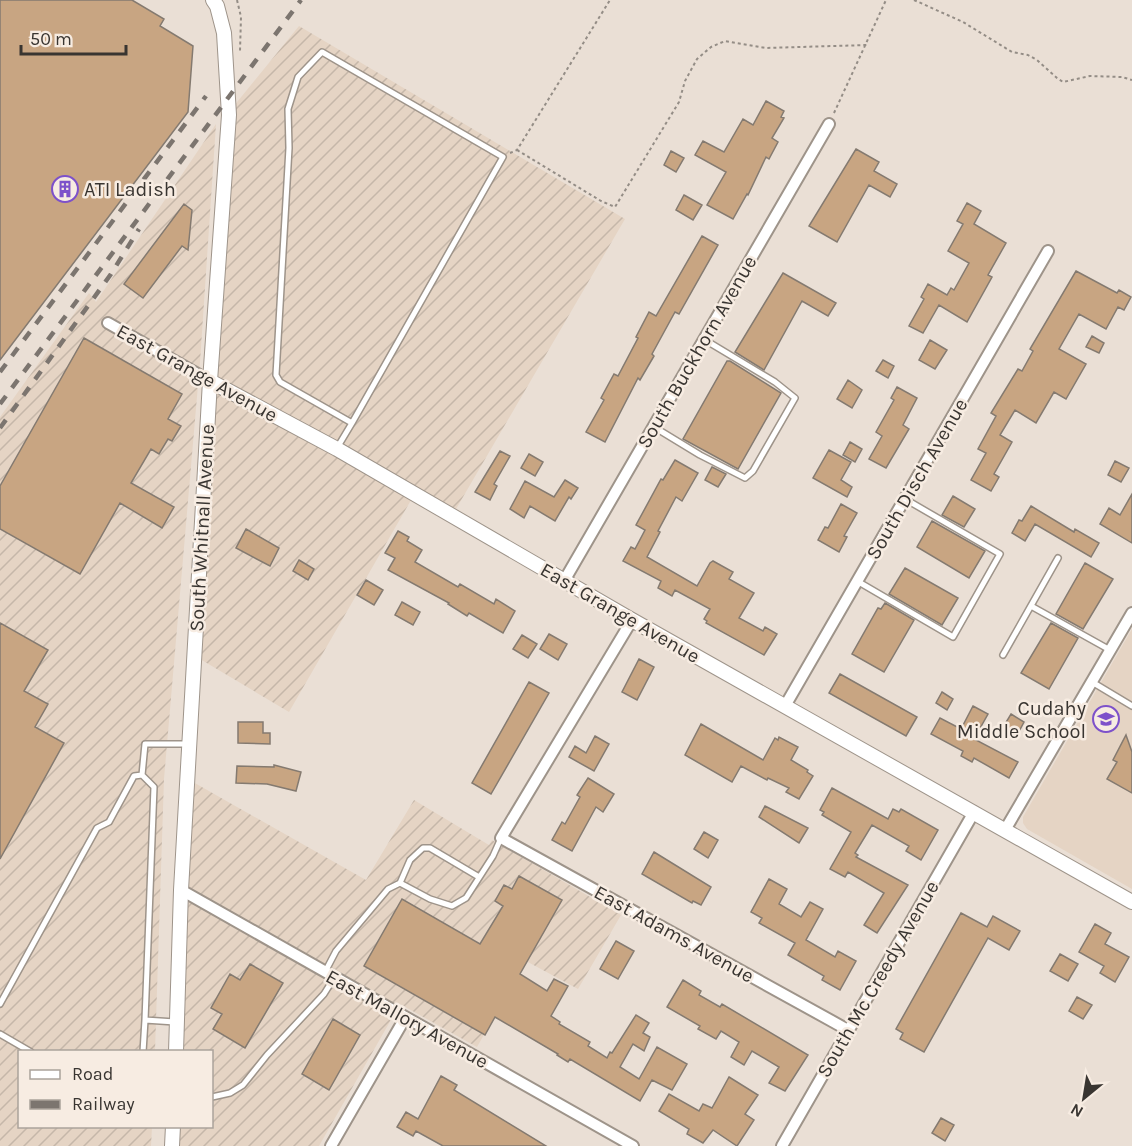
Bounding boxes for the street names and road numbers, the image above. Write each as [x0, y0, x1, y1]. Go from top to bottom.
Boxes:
street label: South Buckhorn Avenue [632, 252, 762, 452]
street label: East Grange Avenue [113, 319, 281, 427]
street label: South Disch Avenue [862, 394, 972, 564]
street label: South Whitnall Avenue [185, 424, 219, 632]
street label: East Grange Avenue [536, 558, 704, 668]
street label: South Mc Creedy Avenue [812, 877, 944, 1081]
street label: East Adams Avenue [590, 881, 758, 987]
street label: East Mallory Avenue [322, 965, 492, 1073]

